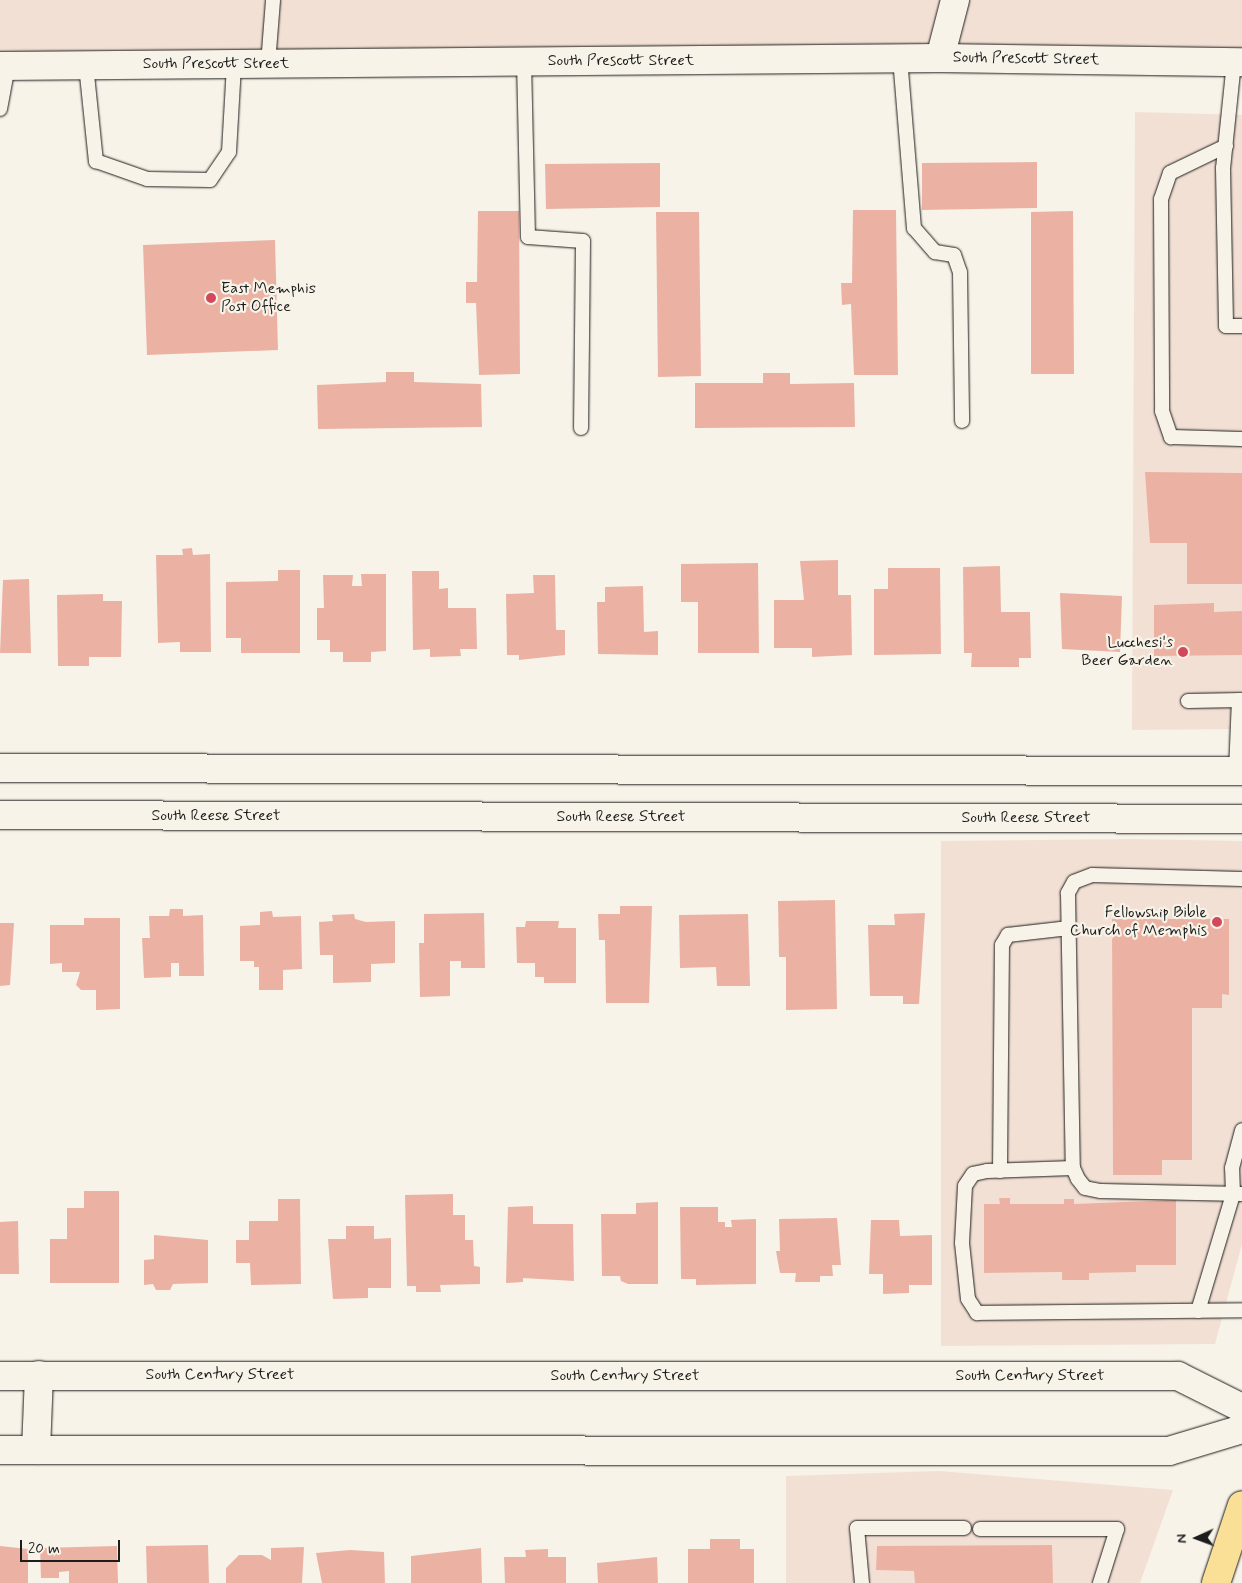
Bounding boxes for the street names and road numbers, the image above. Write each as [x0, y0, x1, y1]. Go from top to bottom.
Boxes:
street label: South Prescott Street [953, 48, 1099, 70]
street label: South Prescott Street [548, 51, 694, 71]
street label: South Prescott Street [143, 54, 289, 74]
street label: South Reese Street [152, 806, 280, 826]
street label: South Reese Street [557, 807, 685, 827]
street label: South Reese Street [962, 808, 1090, 828]
street label: South Century Street [146, 1365, 294, 1385]
street label: South Century Street [551, 1366, 699, 1386]
street label: South Century Street [956, 1366, 1104, 1386]

